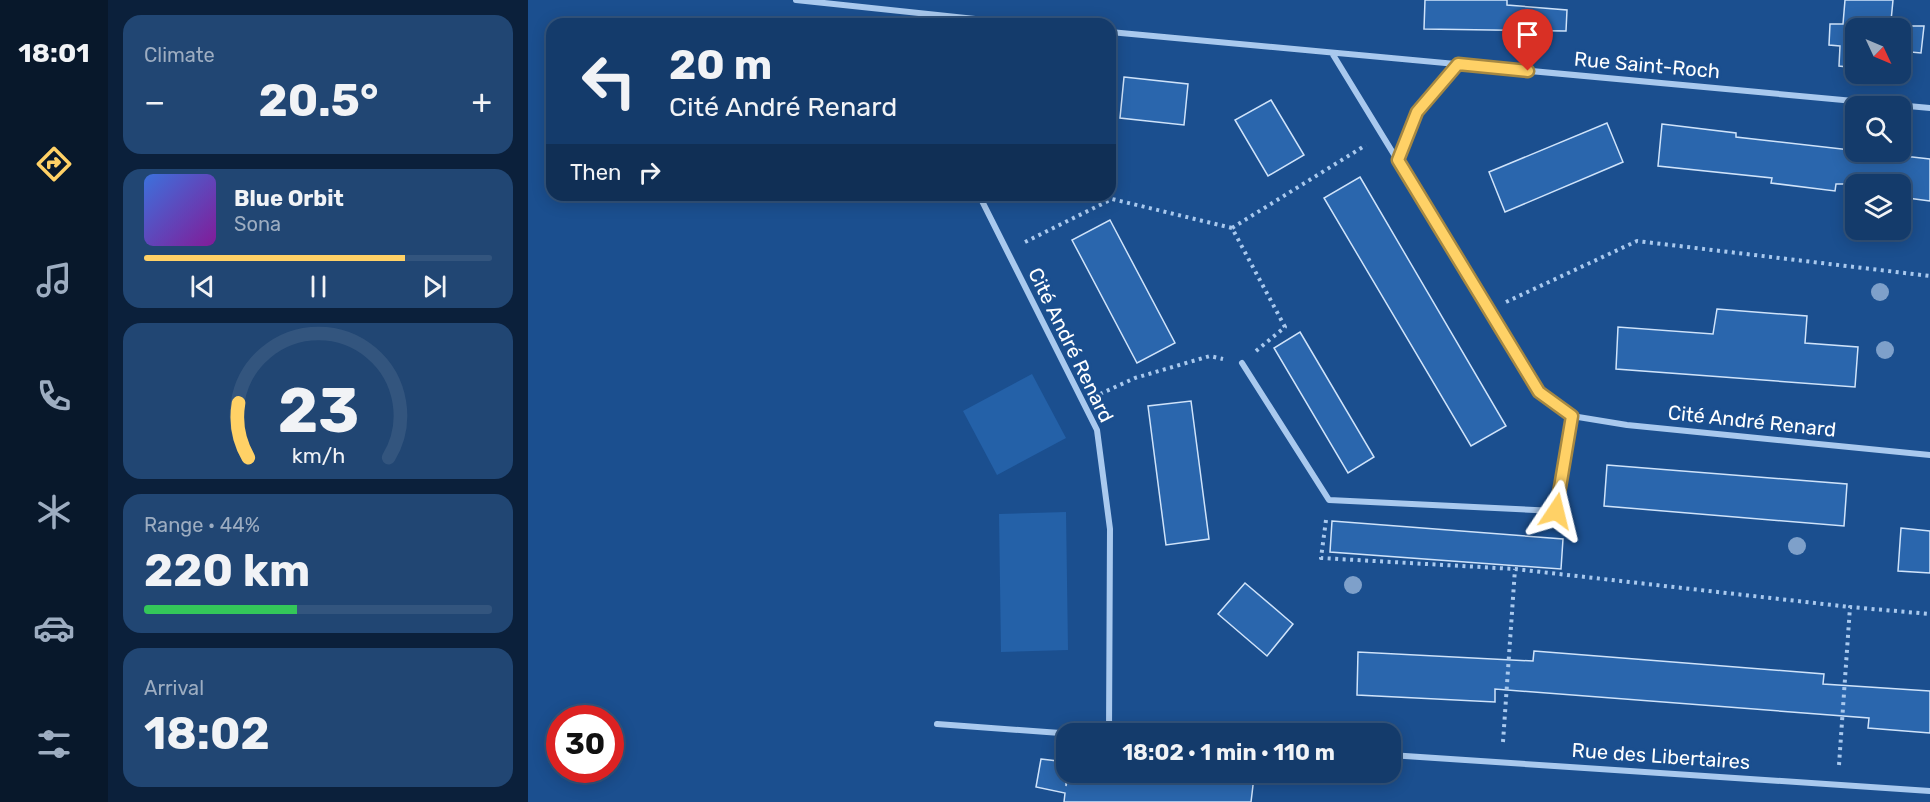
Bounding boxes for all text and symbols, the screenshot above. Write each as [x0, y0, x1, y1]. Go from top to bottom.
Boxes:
pin [1502, 9, 1553, 71]
icon: arrive [1511, 18, 1544, 51]
north arrow [1845, 18, 1911, 84]
map controls [1845, 18, 1911, 240]
text: 18:01 [18, 37, 90, 69]
text: 20 m [669, 40, 772, 90]
icon: left [570, 42, 648, 120]
text: Climate [144, 43, 215, 67]
street label: Rue Saint-Roch [1573, 47, 1721, 83]
text: 20.5° [259, 74, 378, 127]
text: − [144, 82, 165, 121]
text: + [471, 82, 492, 121]
text: Cité André Renard [669, 91, 897, 123]
button: search [1845, 96, 1911, 162]
icon: directions [33, 143, 75, 185]
icon: right [633, 156, 666, 189]
text: Then [570, 159, 621, 186]
button: layers [1845, 174, 1911, 240]
text: Blue Orbit [234, 185, 344, 212]
text: Sona [234, 212, 281, 236]
icon: music [33, 259, 75, 301]
street label: Cité André Renard [1023, 264, 1119, 426]
icon: previous [186, 270, 219, 303]
icon: pause [302, 270, 335, 303]
icon: next [418, 270, 451, 303]
text: 23 [277, 374, 359, 448]
icon: phone [33, 375, 75, 417]
street label: Cité André Renard [1667, 400, 1837, 442]
text: km/h [291, 443, 345, 468]
position arrow [1524, 479, 1588, 543]
icon: climate [33, 491, 75, 533]
text: Range · 44% [144, 513, 260, 537]
text: 220 km [144, 544, 310, 597]
icon: car [33, 607, 75, 649]
text: Arrival [144, 676, 204, 700]
speed limit sign: 30 [546, 705, 624, 783]
text: 18:02 [144, 707, 270, 760]
icon: filters [33, 723, 75, 765]
street label: Rue des Libertaires [1571, 738, 1751, 774]
text: 18:02 · 1 min · 110 m [1122, 739, 1335, 766]

